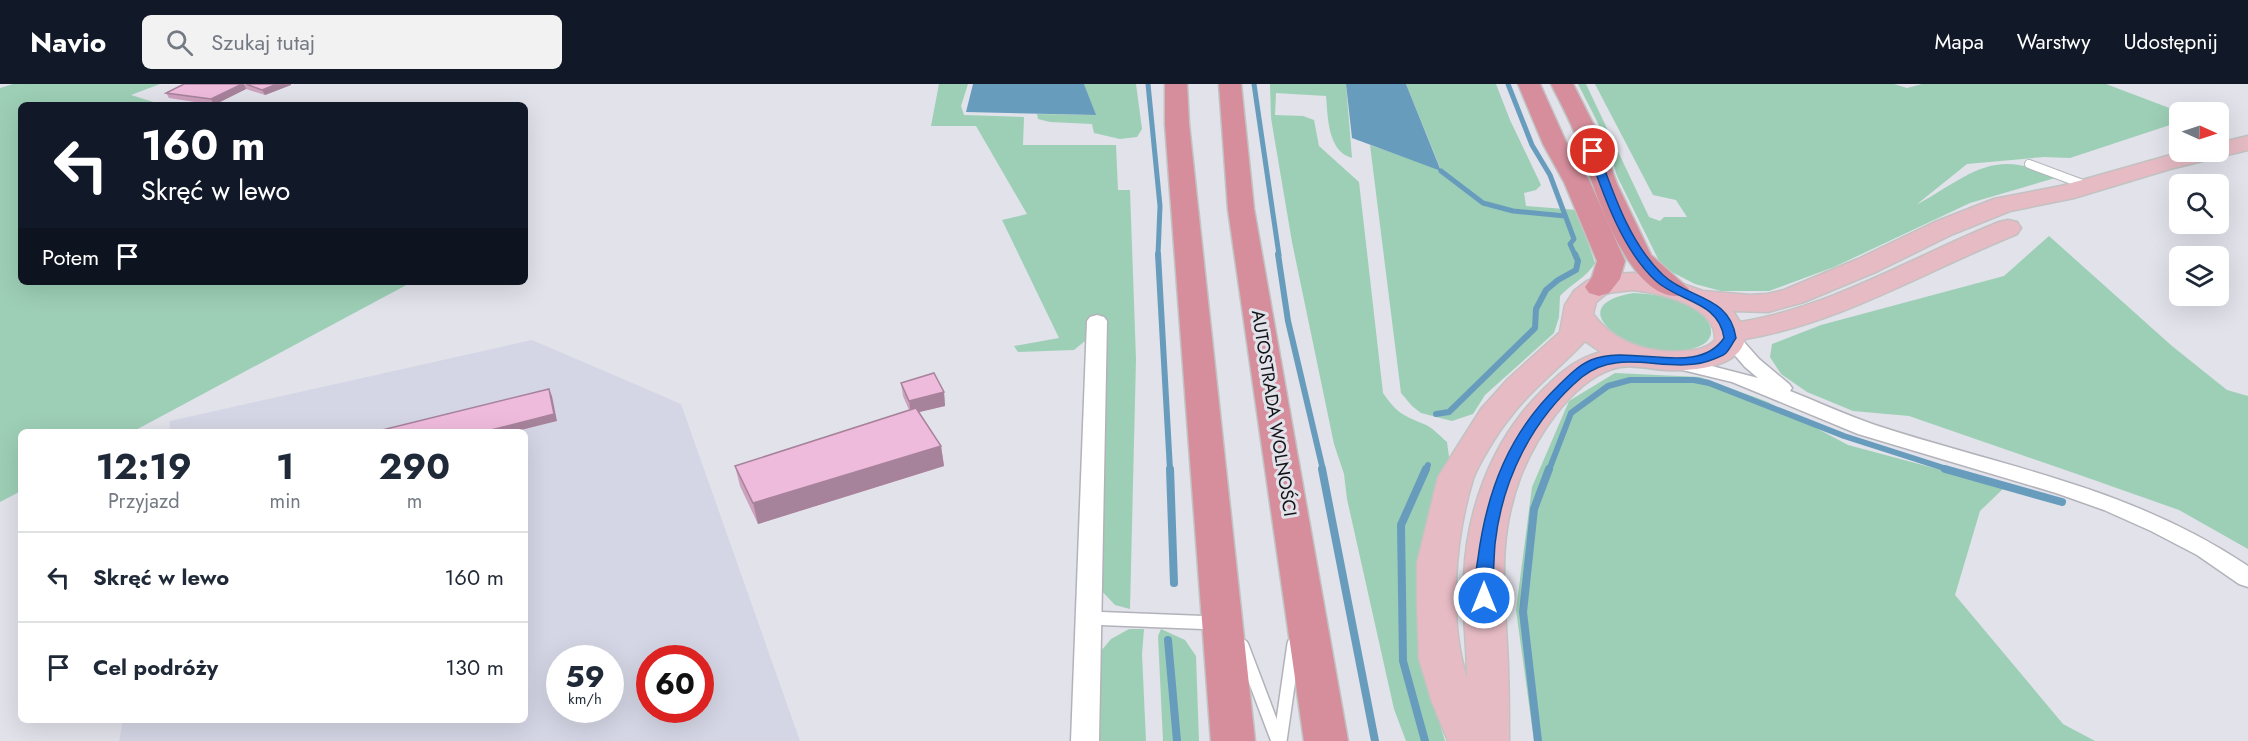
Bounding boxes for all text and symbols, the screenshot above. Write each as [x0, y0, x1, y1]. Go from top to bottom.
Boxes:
search box [142, 15, 562, 69]
text: Navio [30, 22, 106, 63]
icon: search [163, 26, 196, 59]
text: Szukaj tutaj [211, 26, 315, 58]
text: Mapa [1935, 27, 1984, 57]
text: Warstwy [2017, 27, 2090, 57]
text: Udostępnij [2123, 27, 2218, 57]
north arrow [2169, 102, 2229, 162]
map controls [2169, 102, 2229, 306]
text: 160 m [141, 115, 265, 176]
pin [1567, 125, 1618, 176]
icon: left [42, 126, 120, 204]
icon: arrive [1576, 134, 1609, 167]
text: Skręć w lewo [141, 171, 290, 210]
button: search [2169, 174, 2229, 234]
icon: arrive [111, 240, 144, 273]
text: Potem [42, 241, 99, 273]
button: layers [2169, 246, 2229, 306]
street label: AUTOSTRADA WOLNOŚCI [1245, 308, 1303, 518]
text: 12:19 [96, 440, 192, 492]
text: 1 [276, 440, 294, 492]
text: 290 [379, 440, 450, 492]
text: Przyjazd [108, 487, 180, 516]
text: min [270, 487, 301, 516]
text: m [407, 487, 422, 516]
icon: left [42, 561, 75, 594]
text: Skręć w lewo [93, 561, 229, 593]
text: 160 m [444, 561, 504, 593]
position arrow [1452, 566, 1516, 630]
speed limit sign: 60 [636, 645, 714, 723]
icon: arrive [42, 651, 75, 684]
text: Cel podróży [93, 651, 218, 683]
text: 130 m [445, 651, 504, 683]
text: 59 [565, 655, 605, 698]
text: km/h [568, 688, 602, 710]

